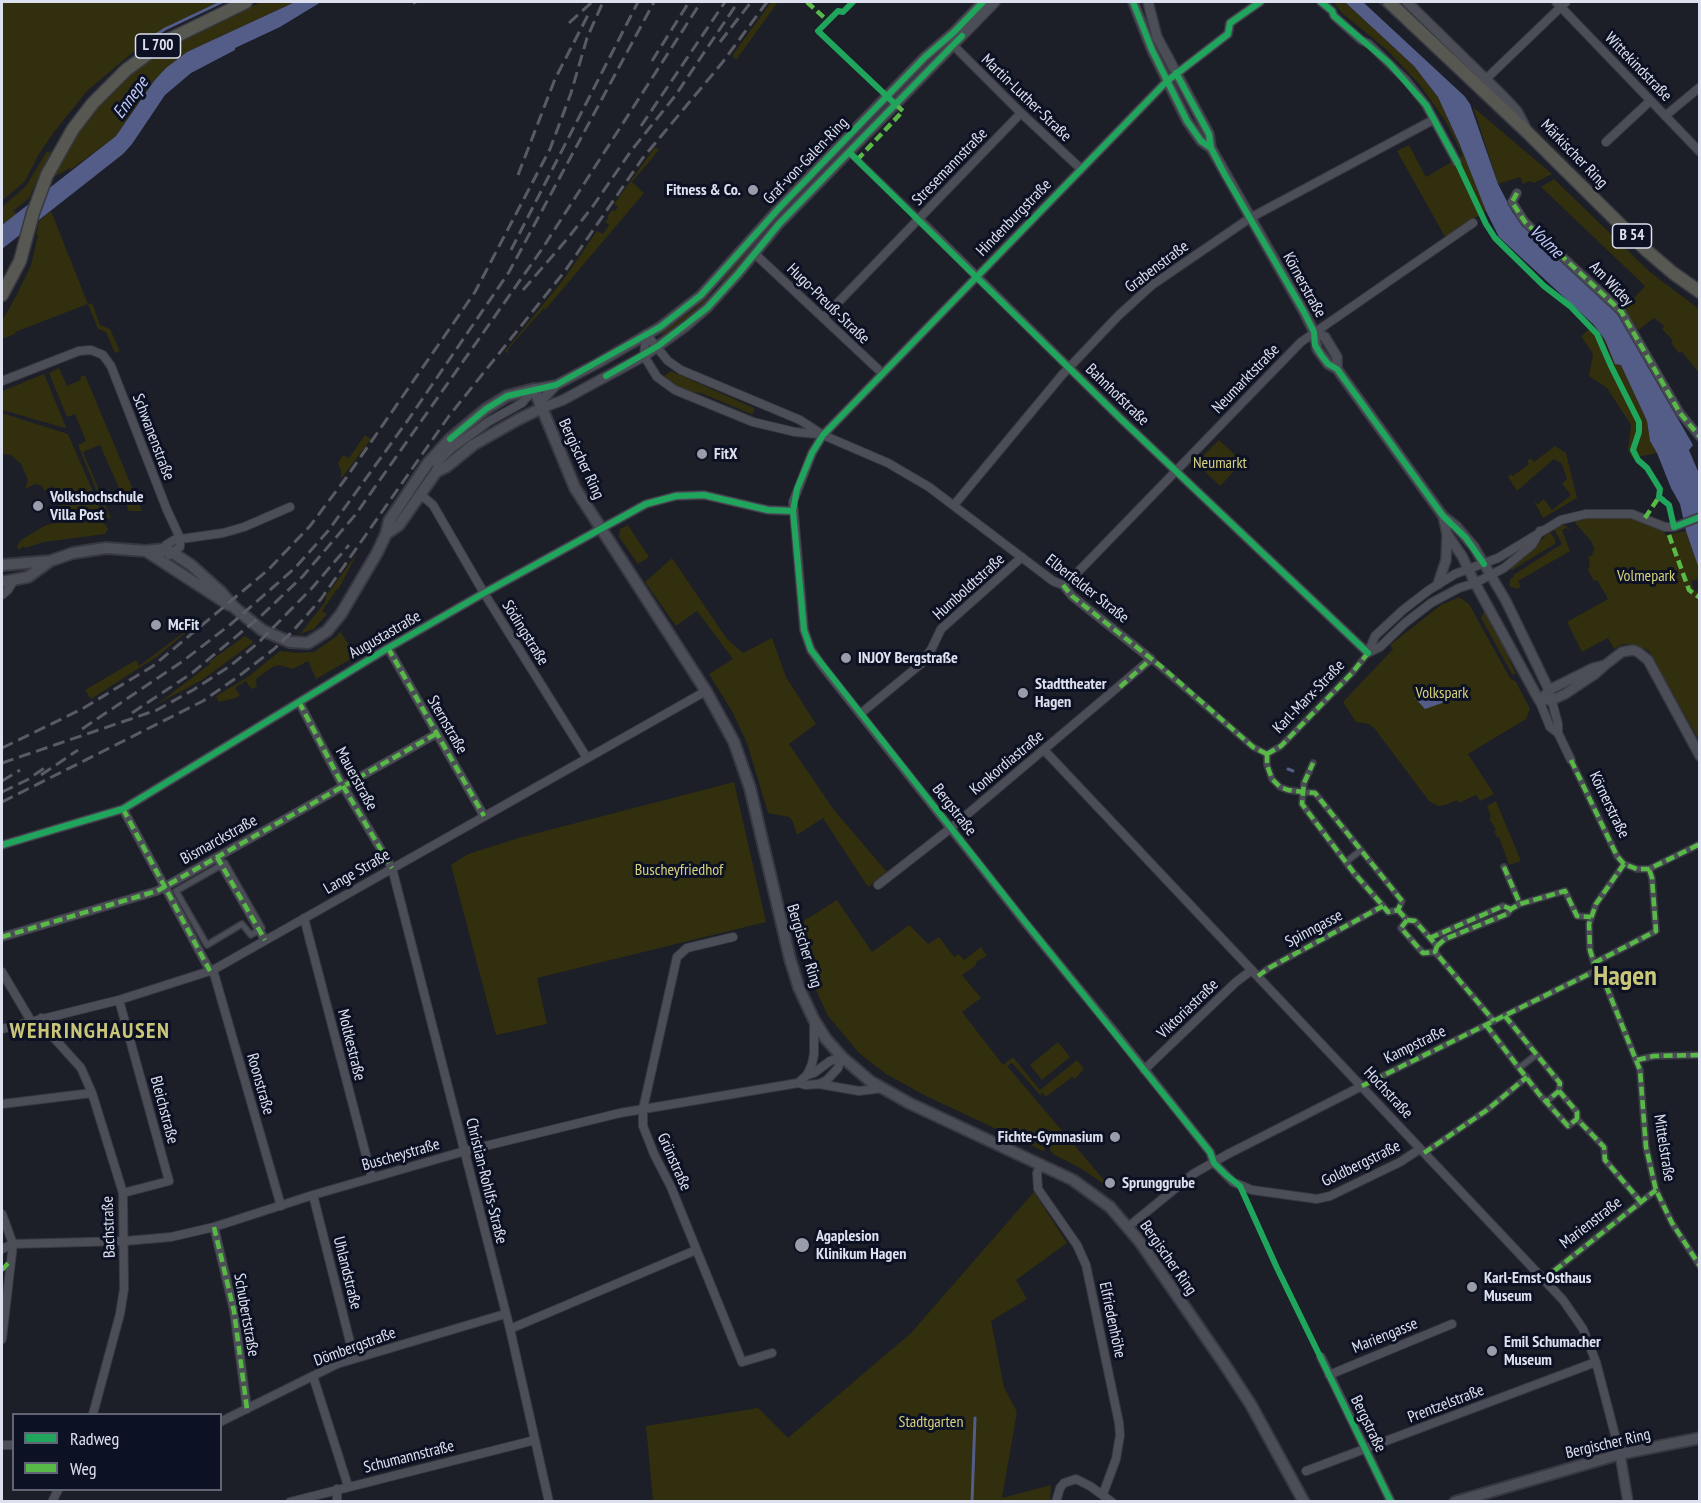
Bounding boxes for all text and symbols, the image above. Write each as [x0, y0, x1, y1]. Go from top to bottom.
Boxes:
street label: Wittekindstraße [1600, 29, 1676, 105]
road number: L 700 [136, 34, 180, 58]
street label: Martin-Luther-Straße [977, 50, 1075, 146]
water label: Ennepe [109, 73, 153, 123]
street label: Graf-von-Galen-Ring [760, 113, 852, 209]
street label: Märkischer Ring [1536, 116, 1612, 192]
street label: Stresemannstraße [908, 124, 992, 210]
street label: Hindenburgstraße [972, 175, 1056, 261]
place label: Fitness & Co. [666, 180, 741, 200]
marker: Fitness & Co. [746, 183, 760, 197]
water label: Volme [1525, 221, 1567, 263]
road number: B 54 [1612, 224, 1652, 248]
street label: Grabenstraße [1122, 237, 1192, 297]
street label: Körnerstraße [1278, 249, 1330, 321]
street label: Am Widey [1585, 258, 1637, 310]
street label: Hugo-Preuß-Straße [783, 260, 873, 348]
street label: Neumarktstraße [1208, 340, 1284, 418]
street label: Bahnhofstraße [1081, 360, 1153, 430]
street label: Schwanenstraße [128, 391, 178, 483]
street label: Bergischer Ring [554, 416, 608, 502]
place label: FitX [714, 444, 737, 464]
marker: FitX [695, 447, 709, 461]
park label: Neumarkt [1193, 453, 1247, 473]
place label: Volkshochschule Villa Post [50, 487, 144, 525]
marker: Volkshochschule Villa Post [31, 499, 45, 513]
street label: Humboldtstraße [929, 550, 1009, 624]
street label: Elberfelder Straße [1041, 550, 1133, 628]
park label: Volmepark [1617, 566, 1675, 586]
street label: Södingstraße [497, 597, 553, 669]
street label: Augustastraße [346, 607, 424, 663]
place label: McFit [168, 615, 199, 635]
marker: McFit [149, 618, 163, 632]
place label: INJOY Bergstraße [858, 648, 958, 668]
marker: INJOY Bergstraße [839, 651, 853, 665]
street label: Karl-Marx-Straße [1269, 656, 1349, 738]
place label: Stadttheater Hagen [1035, 674, 1106, 712]
park label: Volkspark [1416, 683, 1468, 703]
marker: Stadttheater Hagen [1016, 686, 1030, 700]
street label: Sternstraße [423, 692, 471, 758]
street label: Konkordiastraße [966, 727, 1048, 799]
street label: Mauerstraße [331, 744, 381, 814]
street label: Körnerstraße [1585, 769, 1633, 841]
street label: Bergstraße [928, 780, 980, 840]
street label: Bismarckstraße [177, 811, 261, 869]
street label: Lange Straße [321, 845, 393, 899]
park label: Buscheyfriedhof [635, 860, 723, 880]
street label: Bergischer Ring [782, 902, 826, 990]
street label: Spinngasse [1282, 906, 1346, 952]
district label: Hagen [1593, 960, 1657, 994]
street label: Viktoriastraße [1153, 975, 1223, 1043]
street label: Moltkestraße [333, 1007, 369, 1083]
district label: WEHRINGHAUSEN [10, 1019, 170, 1045]
street label: Kampstraße [1381, 1022, 1449, 1068]
street label: Roonstraße [242, 1051, 278, 1117]
street label: Hochstraße [1359, 1063, 1417, 1123]
street label: Bleichstraße [146, 1074, 182, 1146]
street label: Mittelstraße [1649, 1113, 1679, 1183]
street label: Christian-Rohlfs-Straße [461, 1116, 511, 1246]
place label: Fichte-Gymnasium [998, 1127, 1103, 1147]
street label: Grünstraße [653, 1130, 695, 1194]
marker: Fichte-Gymnasium [1108, 1130, 1122, 1144]
street label: Buscheystraße [360, 1135, 442, 1175]
street label: Goldbergstraße [1318, 1137, 1404, 1191]
place label: Sprunggrube [1122, 1173, 1195, 1193]
marker: Sprunggrube [1103, 1176, 1117, 1190]
street label: Marienstraße [1556, 1193, 1626, 1253]
street label: Bachstraße [98, 1196, 120, 1258]
street label: Bergischer Ring [1135, 1217, 1201, 1299]
place label: Agaplesion Klinikum Hagen [816, 1226, 906, 1264]
street label: Uhlandstraße [329, 1235, 365, 1311]
marker: Agaplesion Klinikum Hagen [793, 1236, 811, 1254]
place label: Karl-Ernst-Osthaus Museum [1484, 1268, 1591, 1306]
street label: Schubertstraße [229, 1272, 263, 1358]
street label: Elfriedenhöhe [1095, 1280, 1129, 1360]
marker: Karl-Ernst-Osthaus Museum [1465, 1280, 1479, 1294]
street label: Mariengasse [1350, 1314, 1420, 1358]
street label: Dömbergstraße [312, 1323, 398, 1371]
place label: Emil Schumacher Museum [1504, 1332, 1601, 1370]
marker: Emil Schumacher Museum [1485, 1344, 1499, 1358]
street label: Prentzelstraße [1405, 1381, 1487, 1427]
street label: Bergstraße [1346, 1393, 1390, 1455]
park label: Stadtgarten [899, 1412, 963, 1432]
legend [12, 1413, 222, 1491]
street label: Bergischer Ring [1564, 1425, 1652, 1463]
text: Radweg [70, 1427, 119, 1450]
street label: Schumannstraße [362, 1437, 456, 1477]
text: Weg [70, 1457, 97, 1480]

